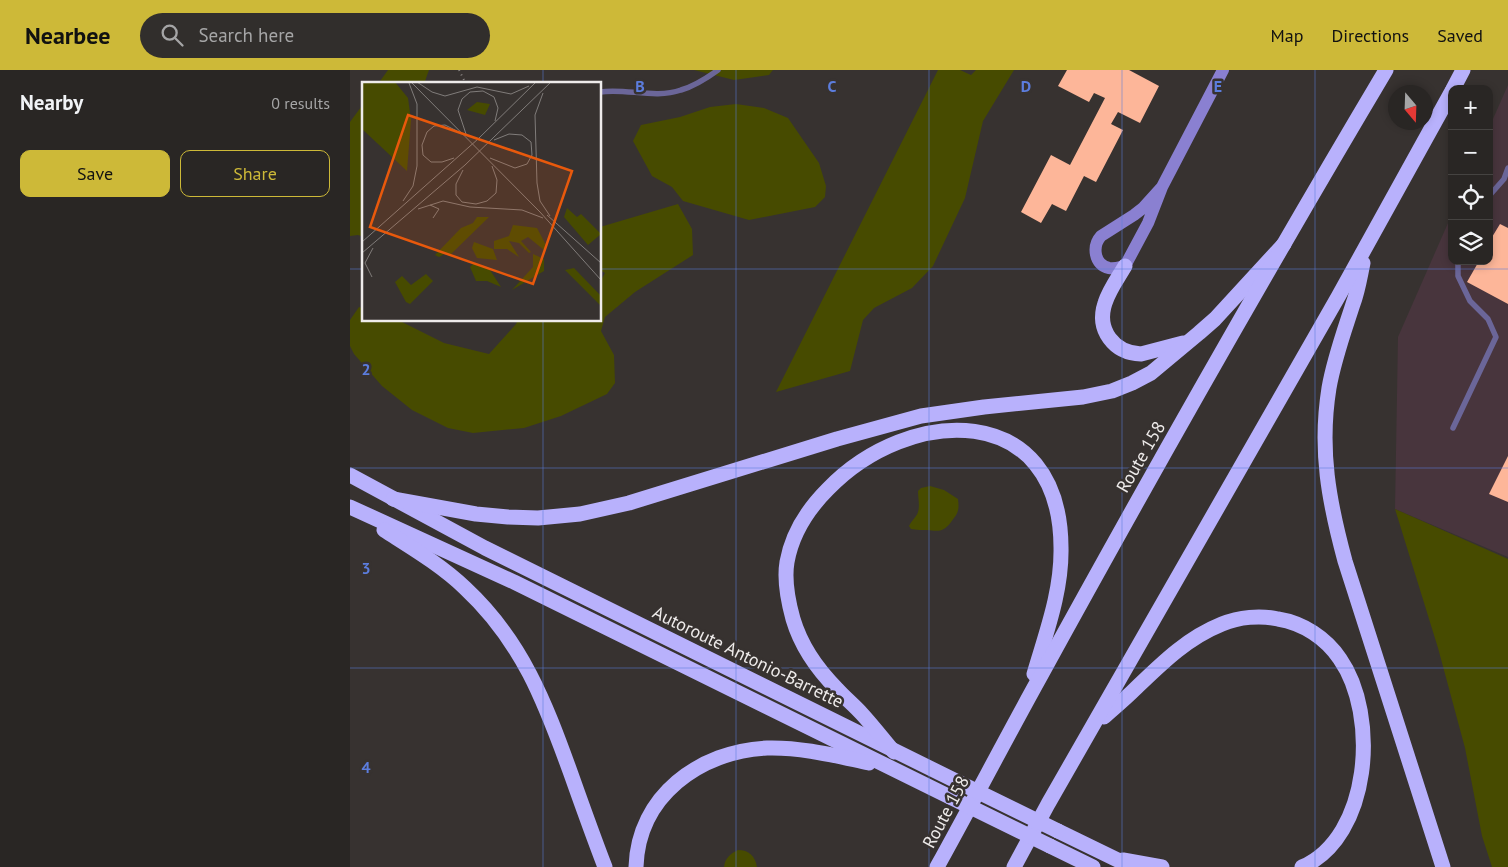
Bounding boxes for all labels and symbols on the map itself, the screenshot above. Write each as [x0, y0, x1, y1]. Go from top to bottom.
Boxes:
text: B [635, 76, 645, 96]
text: C [828, 76, 837, 96]
text: D [1021, 76, 1031, 96]
text: E [1214, 76, 1222, 96]
inset map [362, 82, 601, 321]
north arrow [1388, 85, 1433, 130]
text: 2 [361, 359, 371, 379]
street label: Route 158 [1111, 417, 1170, 496]
text: 3 [361, 558, 371, 578]
street label: Autoroute Antonio-Barrette [649, 600, 847, 713]
text: 4 [361, 757, 371, 777]
street label: Route 158 [917, 772, 974, 852]

